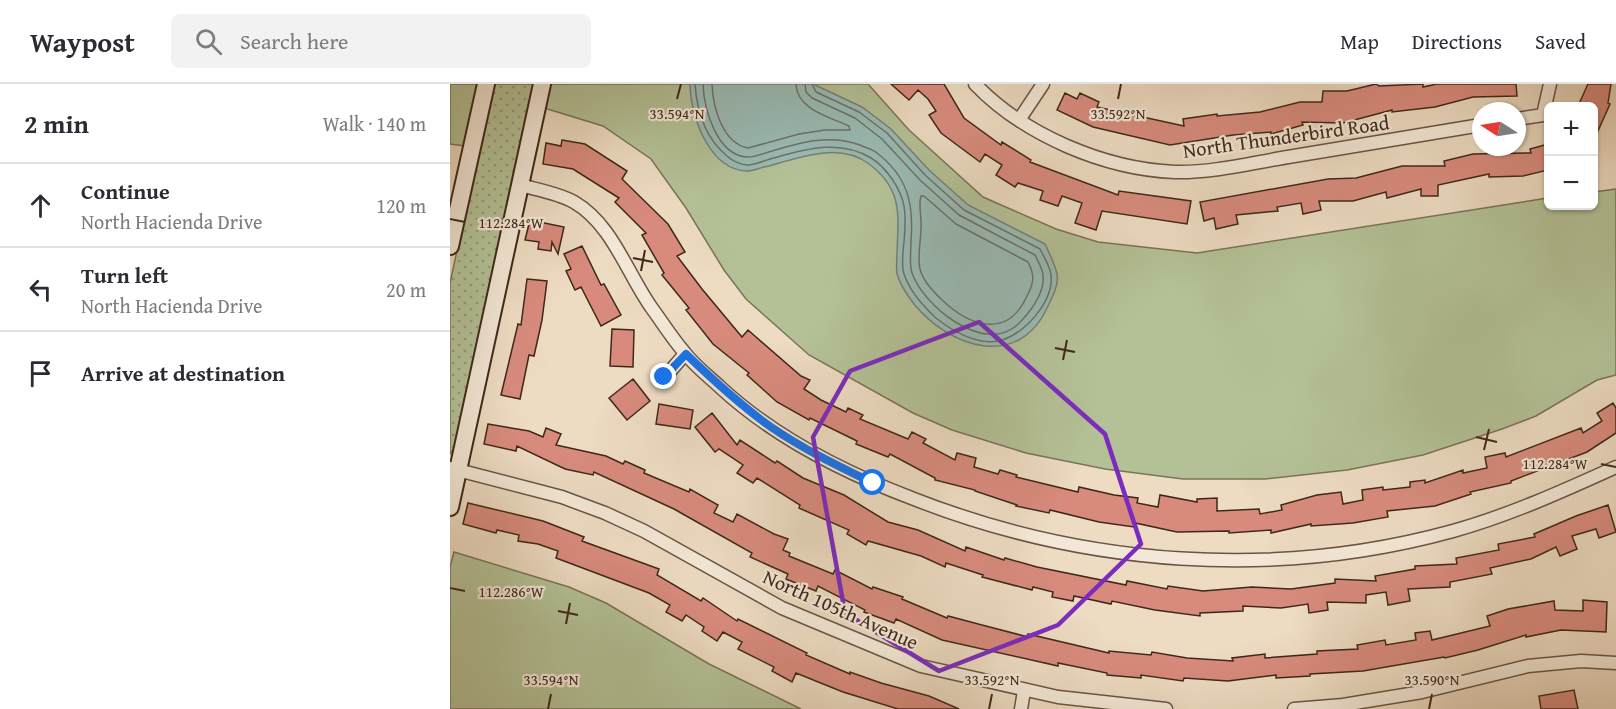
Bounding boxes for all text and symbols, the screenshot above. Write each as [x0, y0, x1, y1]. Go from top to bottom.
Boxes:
search box [171, 14, 591, 68]
text: Waypost [30, 21, 135, 62]
icon: search [192, 25, 225, 58]
text: Search here [240, 25, 348, 57]
text: Map [1340, 26, 1379, 57]
text: Directions [1412, 26, 1502, 57]
text: Saved [1535, 26, 1586, 57]
north arrow [1472, 102, 1526, 156]
map controls [1544, 102, 1598, 210]
button: + [1544, 102, 1598, 156]
text: 33.594°N [650, 103, 705, 124]
text: 33.592°N [1091, 103, 1146, 124]
text: 2 min [24, 104, 89, 143]
street label: North Thunderbird Road [1181, 107, 1391, 165]
text: Walk · 140 m [323, 109, 426, 138]
button: − [1544, 156, 1598, 210]
text: Continue [81, 175, 170, 207]
icon: ahead [24, 189, 57, 222]
text: 120 m [376, 191, 426, 220]
text: North Hacienda Drive [81, 207, 262, 236]
text: 112.284°W [478, 212, 544, 233]
text: Turn left [81, 259, 168, 291]
icon: left [24, 273, 57, 306]
text: 20 m [386, 275, 426, 304]
text: North Hacienda Drive [81, 291, 262, 320]
icon: arrive [24, 357, 57, 390]
text: Arrive at destination [81, 357, 285, 389]
route end [650, 363, 676, 389]
text: 112.284°W [1522, 453, 1588, 474]
route start [859, 469, 885, 495]
street label: North 105th Avenue [759, 562, 923, 656]
text: 112.286°W [478, 581, 544, 602]
text: 33.594°N [524, 669, 579, 690]
text: 33.592°N [965, 669, 1020, 690]
text: 33.590°N [1405, 669, 1460, 690]

